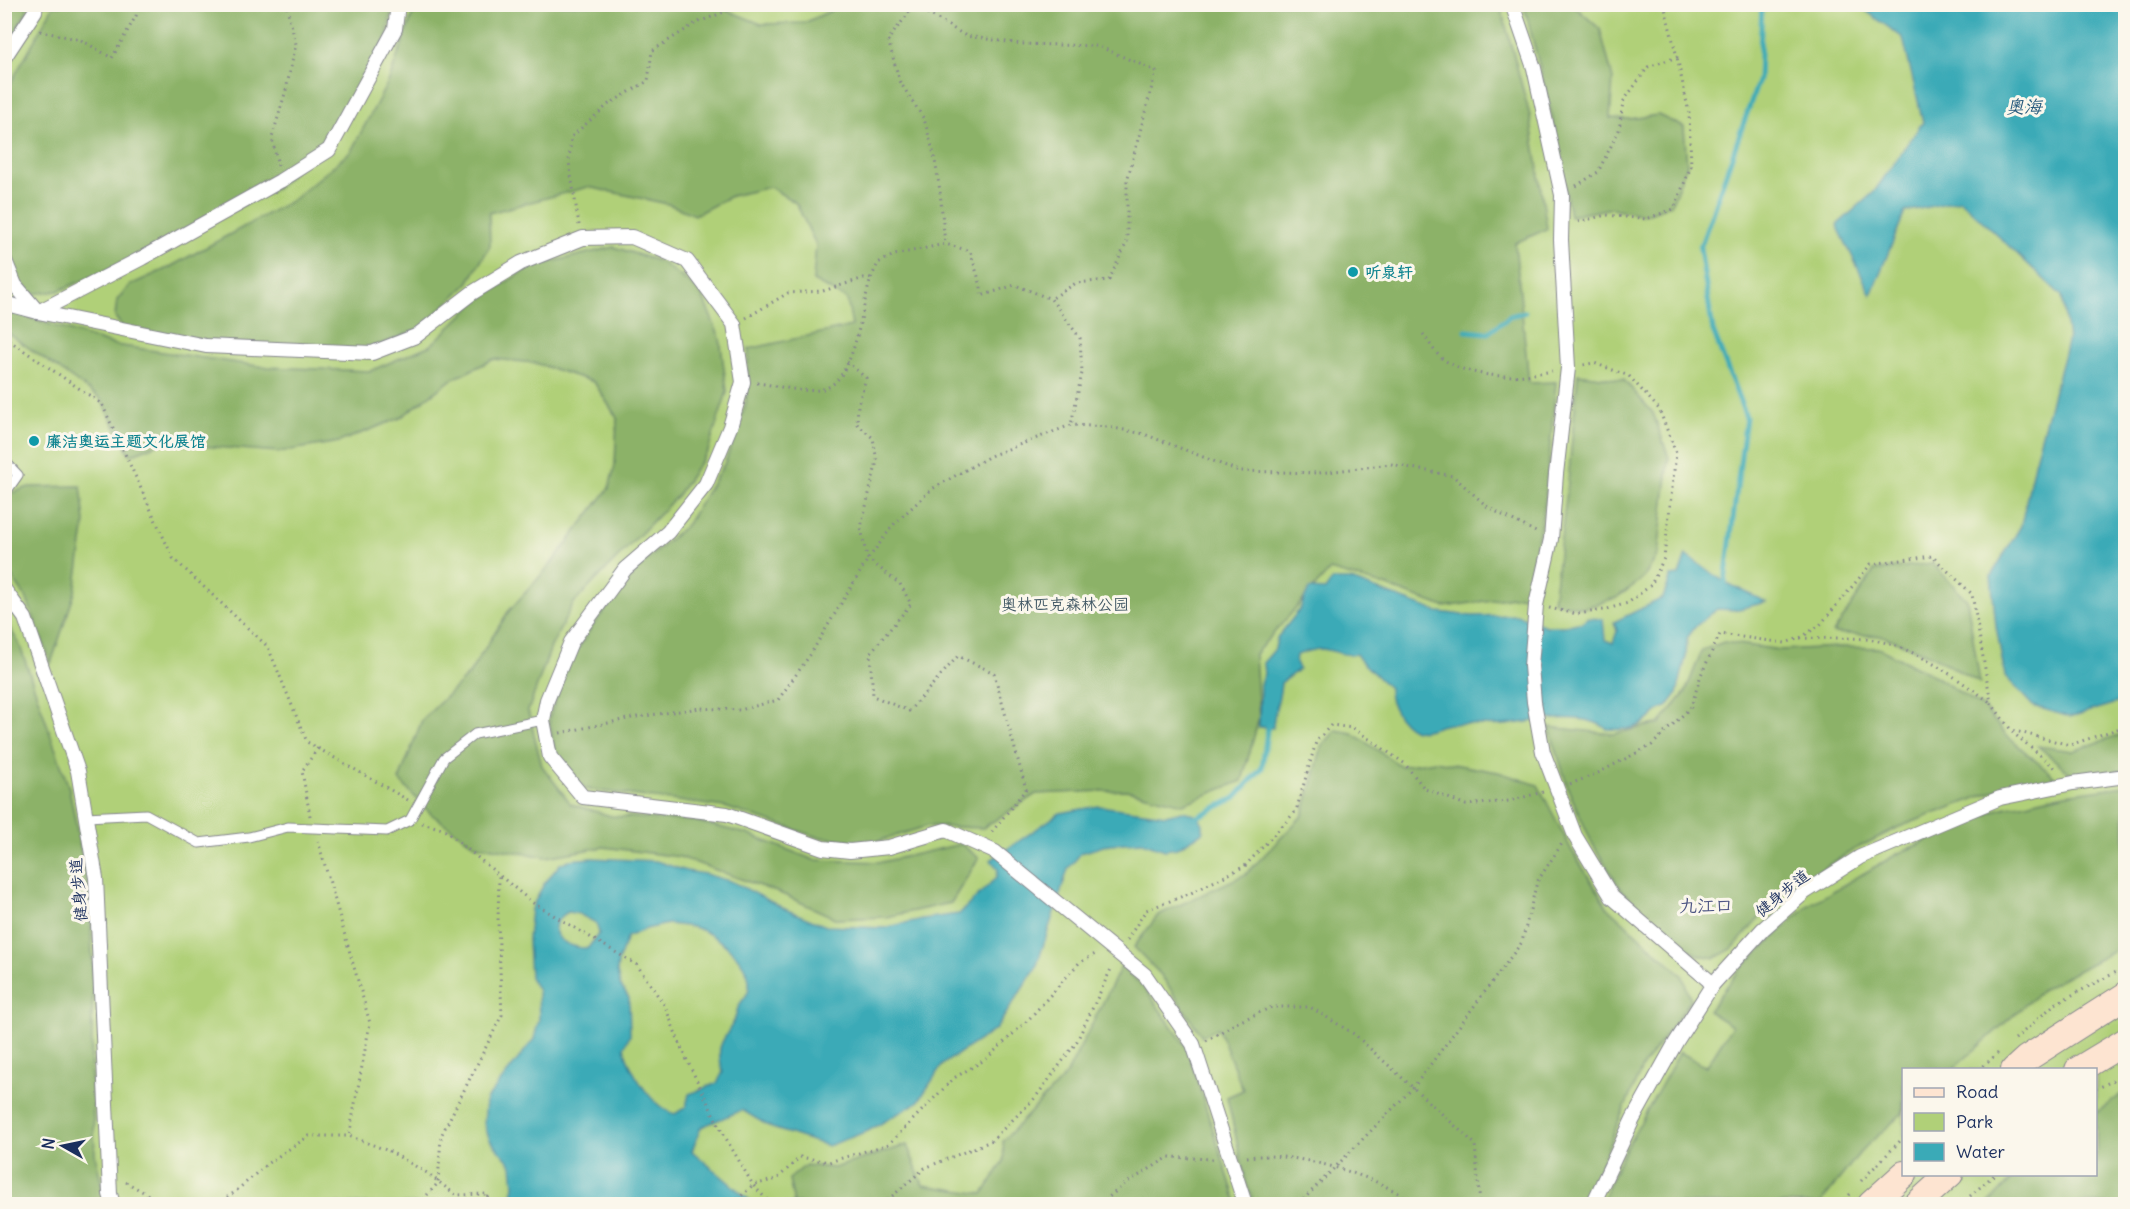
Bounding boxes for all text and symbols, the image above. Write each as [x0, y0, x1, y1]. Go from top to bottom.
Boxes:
water label: 奥海 [2006, 95, 2044, 118]
place label: 听泉轩 [1365, 262, 1413, 282]
marker: 听泉轩 [1346, 265, 1360, 279]
place label: 廉洁奥运主题文化展馆 [46, 431, 206, 451]
marker: 廉洁奥运主题文化展馆 [27, 434, 41, 448]
park label: 奥林匹克森林公园 [1001, 594, 1129, 614]
street label: 健身步道 [65, 857, 91, 923]
street label: 健身步道 [1751, 865, 1813, 921]
district label: 九江口 [1679, 894, 1733, 917]
legend [1902, 1068, 2097, 1176]
text: Road [1956, 1080, 1999, 1103]
text: Park [1956, 1110, 1993, 1133]
north arrow [33, 1116, 93, 1176]
text: N [37, 1137, 59, 1151]
text: Water [1956, 1140, 2006, 1163]

